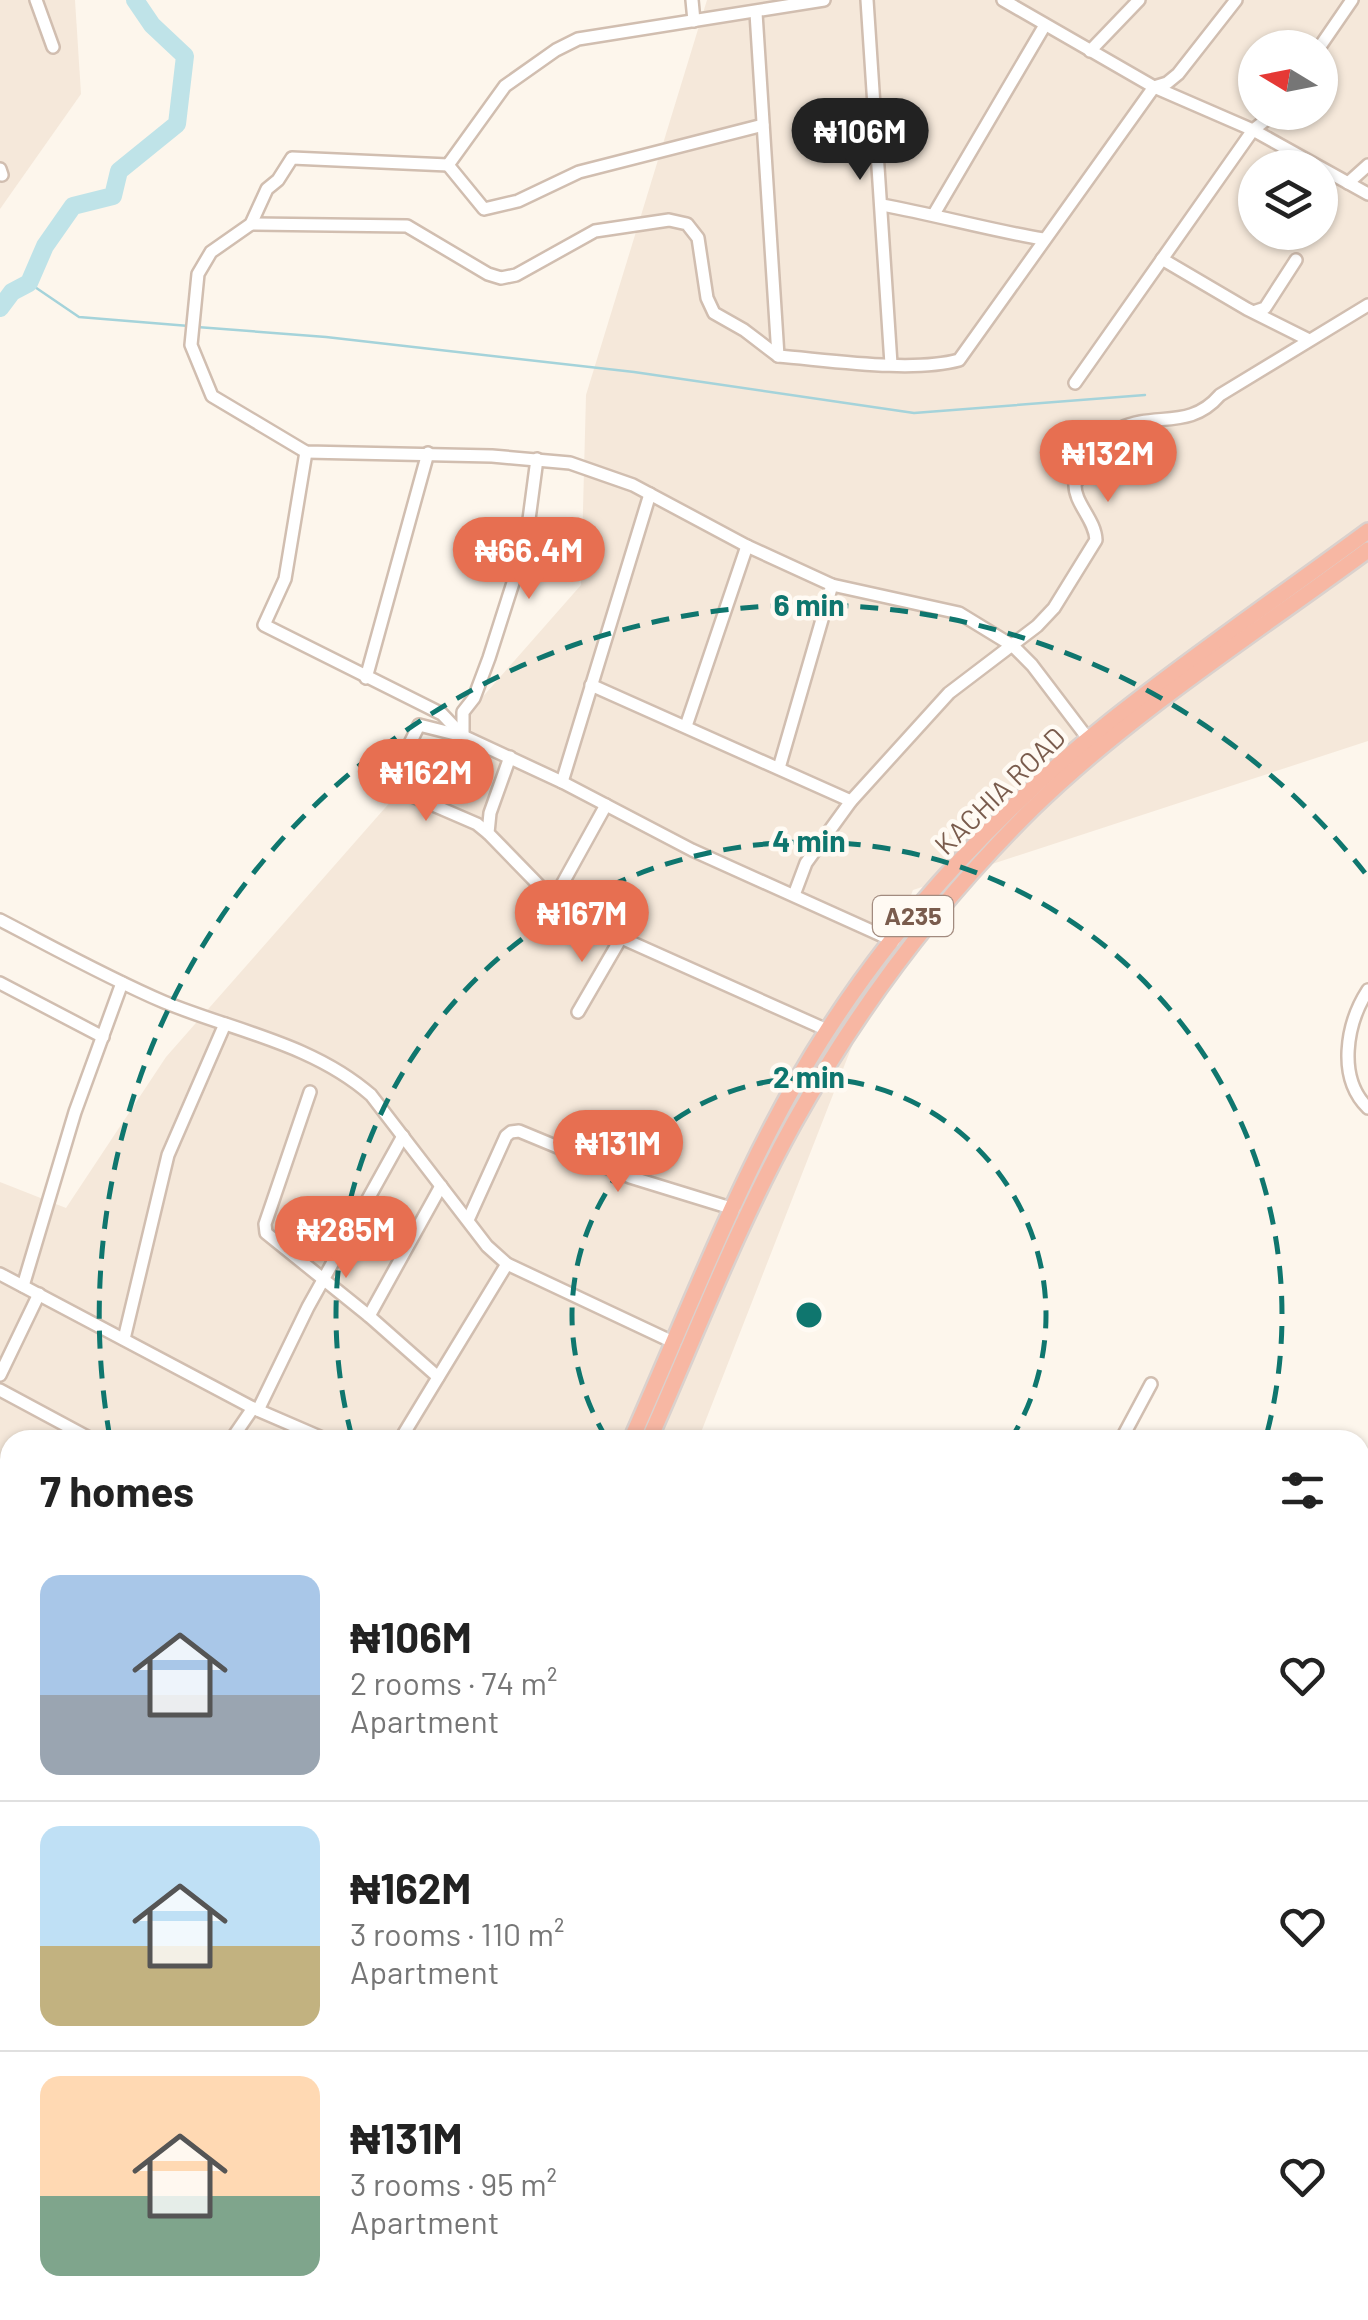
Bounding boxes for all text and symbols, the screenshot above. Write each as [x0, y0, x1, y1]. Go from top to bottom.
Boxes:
north arrow [1238, 30, 1338, 130]
map controls [1238, 30, 1338, 250]
pin: ₦106M [790, 98, 930, 183]
text: ₦106M [814, 111, 906, 149]
button: layers [1238, 150, 1338, 250]
pin: ₦132M [1038, 420, 1178, 505]
text: ₦132M [1062, 433, 1154, 471]
pin: ₦66.4M [448, 517, 610, 602]
text: ₦66.4M [475, 530, 583, 568]
text: 6 min [773, 586, 845, 622]
street label: KACHIA ROAD [927, 720, 1072, 861]
pin: ₦162M [356, 739, 496, 824]
text: ₦162M [380, 752, 472, 790]
text: 4 min [772, 822, 846, 858]
pin: ₦167M [512, 880, 652, 965]
text: ₦167M [537, 893, 627, 931]
road number: A235 [873, 896, 953, 936]
text: 2 min [773, 1058, 845, 1094]
pin: ₦131M [548, 1110, 688, 1195]
text: ₦131M [575, 1123, 661, 1161]
pin: ₦285M [276, 1196, 416, 1281]
text: ₦285M [297, 1209, 395, 1247]
centre of rings [791, 1297, 827, 1333]
icon: filters [1275, 1463, 1330, 1518]
text: 7 homes [40, 1465, 194, 1515]
text: ₦106M [350, 1611, 472, 1661]
icon: home [120, 1615, 240, 1735]
icon: heart [1275, 1648, 1330, 1703]
text: 2 rooms · 74 m² [350, 1663, 557, 1701]
text: Apartment [350, 1701, 499, 1739]
text: ₦162M [350, 1862, 471, 1912]
icon: home [120, 1866, 240, 1986]
icon: heart [1275, 1899, 1330, 1954]
text: 3 rooms · 110 m² [350, 1914, 565, 1952]
text: Apartment [350, 1952, 499, 1990]
text: ₦131M [350, 2112, 463, 2162]
icon: home [120, 2116, 240, 2236]
icon: heart [1275, 2149, 1330, 2204]
text: 3 rooms · 95 m² [350, 2164, 557, 2202]
text: Apartment [350, 2202, 499, 2240]

